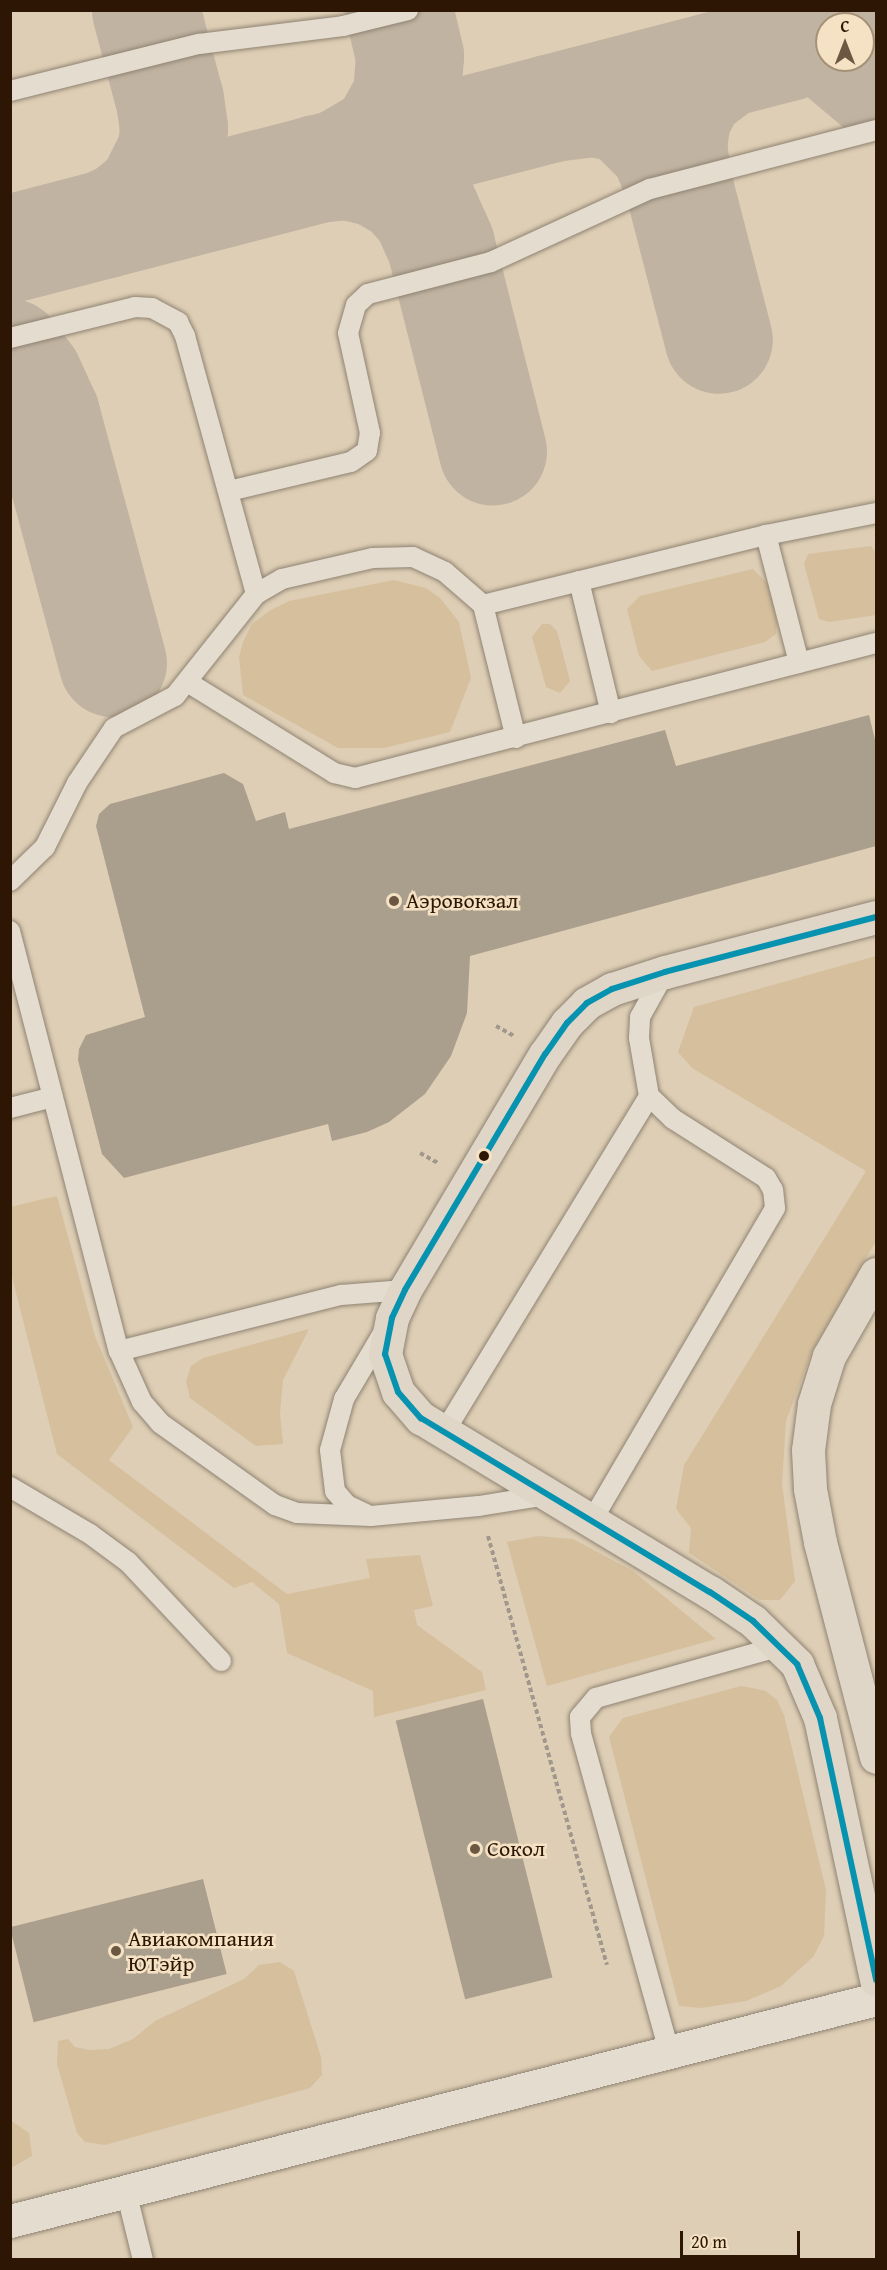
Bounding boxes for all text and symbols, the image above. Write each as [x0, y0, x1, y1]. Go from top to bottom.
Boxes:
north arrow [815, 12, 875, 72]
text: С [840, 14, 850, 38]
place label: Аэровокзал [406, 888, 518, 914]
marker: Аэровокзал [387, 894, 401, 908]
unlabelled marker [478, 1150, 490, 1162]
place label: Сокол [487, 1836, 545, 1862]
marker: Сокол [468, 1842, 482, 1856]
place label: Авиакомпания ЮТэйр [128, 1925, 274, 1976]
marker: Авиакомпания ЮТэйр [109, 1944, 123, 1958]
scale bar [683, 2219, 803, 2257]
text: 20 m [691, 2228, 727, 2255]

